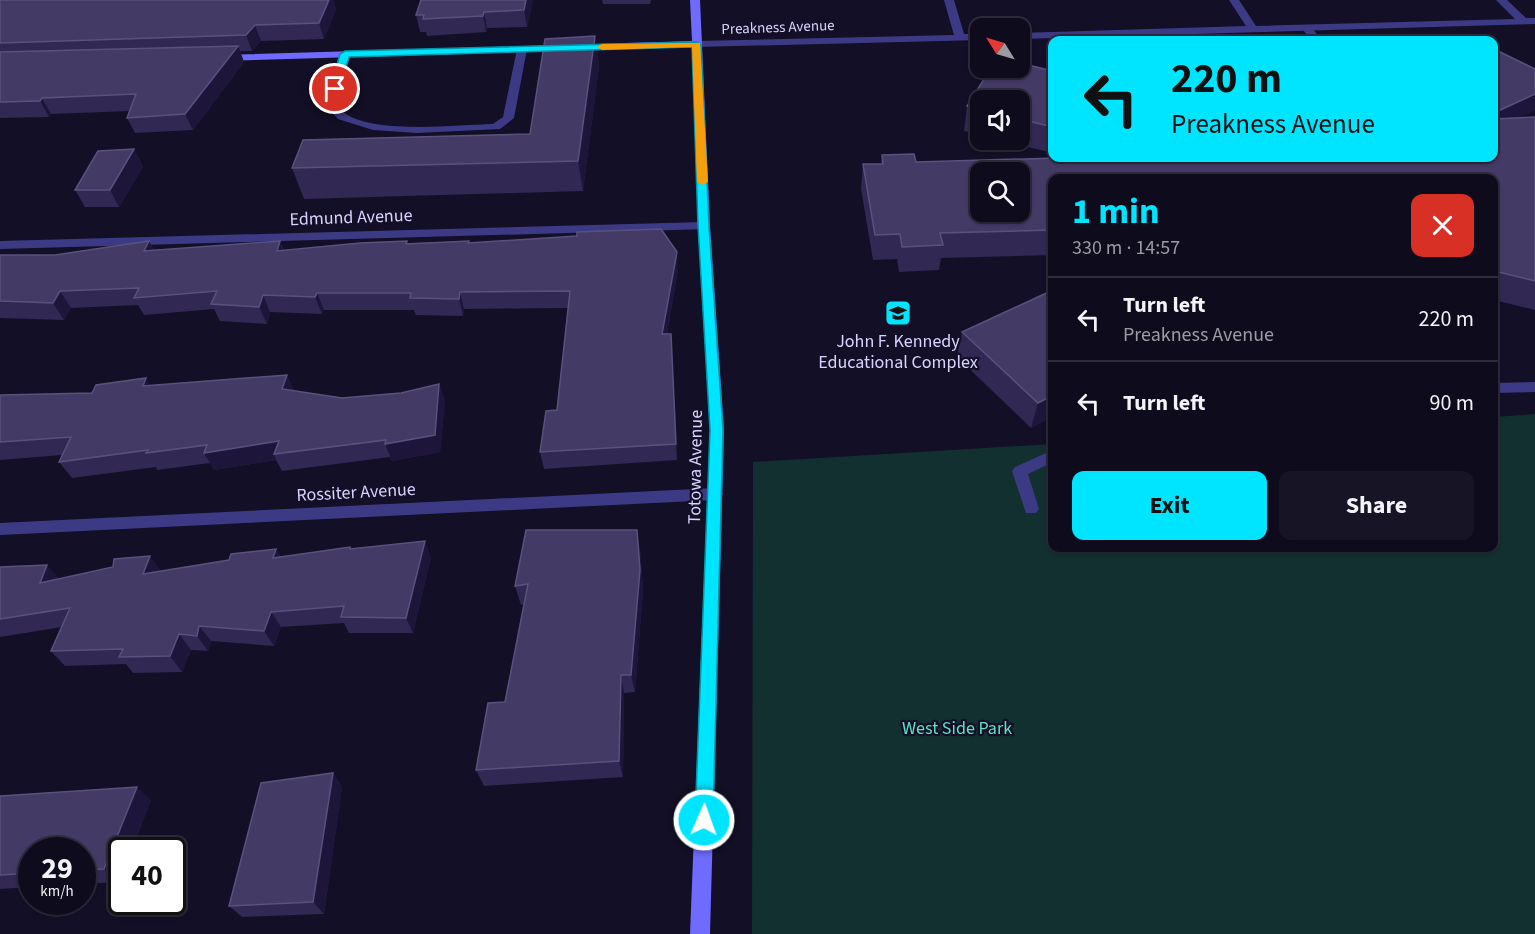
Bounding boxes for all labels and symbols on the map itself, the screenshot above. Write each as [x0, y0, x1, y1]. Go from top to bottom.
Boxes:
street label: Preakness Avenue [721, 15, 835, 40]
north arrow [970, 18, 1030, 78]
pin [309, 63, 360, 114]
street label: Edmund Avenue [289, 203, 413, 232]
school or university icon: John F. Kennedy Educational Complex [883, 298, 913, 328]
place label: John F. Kennedy Educational Complex [818, 329, 978, 375]
street label: Totowa Avenue [682, 410, 709, 524]
street label: Rossiter Avenue [296, 477, 416, 508]
park label: West Side Park [902, 716, 1012, 741]
position arrow [672, 788, 736, 852]
speed limit sign: 40 [108, 837, 186, 915]

